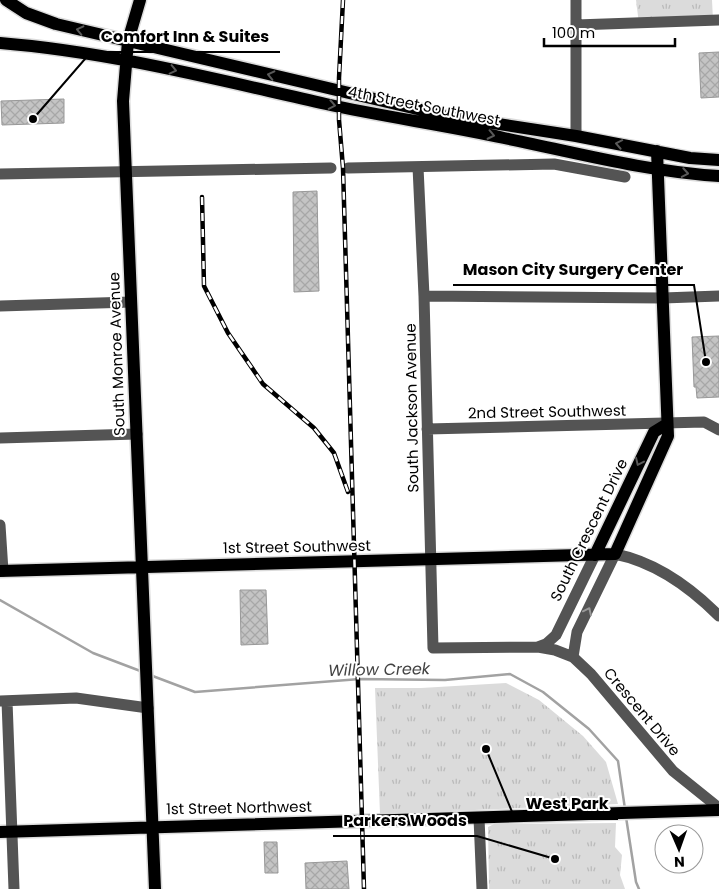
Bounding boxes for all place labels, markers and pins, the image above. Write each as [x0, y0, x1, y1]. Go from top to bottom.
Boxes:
callout: Comfort Inn & Suites [91, 21, 280, 52]
callout: Mason City Surgery Center [453, 254, 694, 285]
callout: West Park [515, 788, 618, 819]
callout: Parkers Woods [333, 805, 477, 836]

